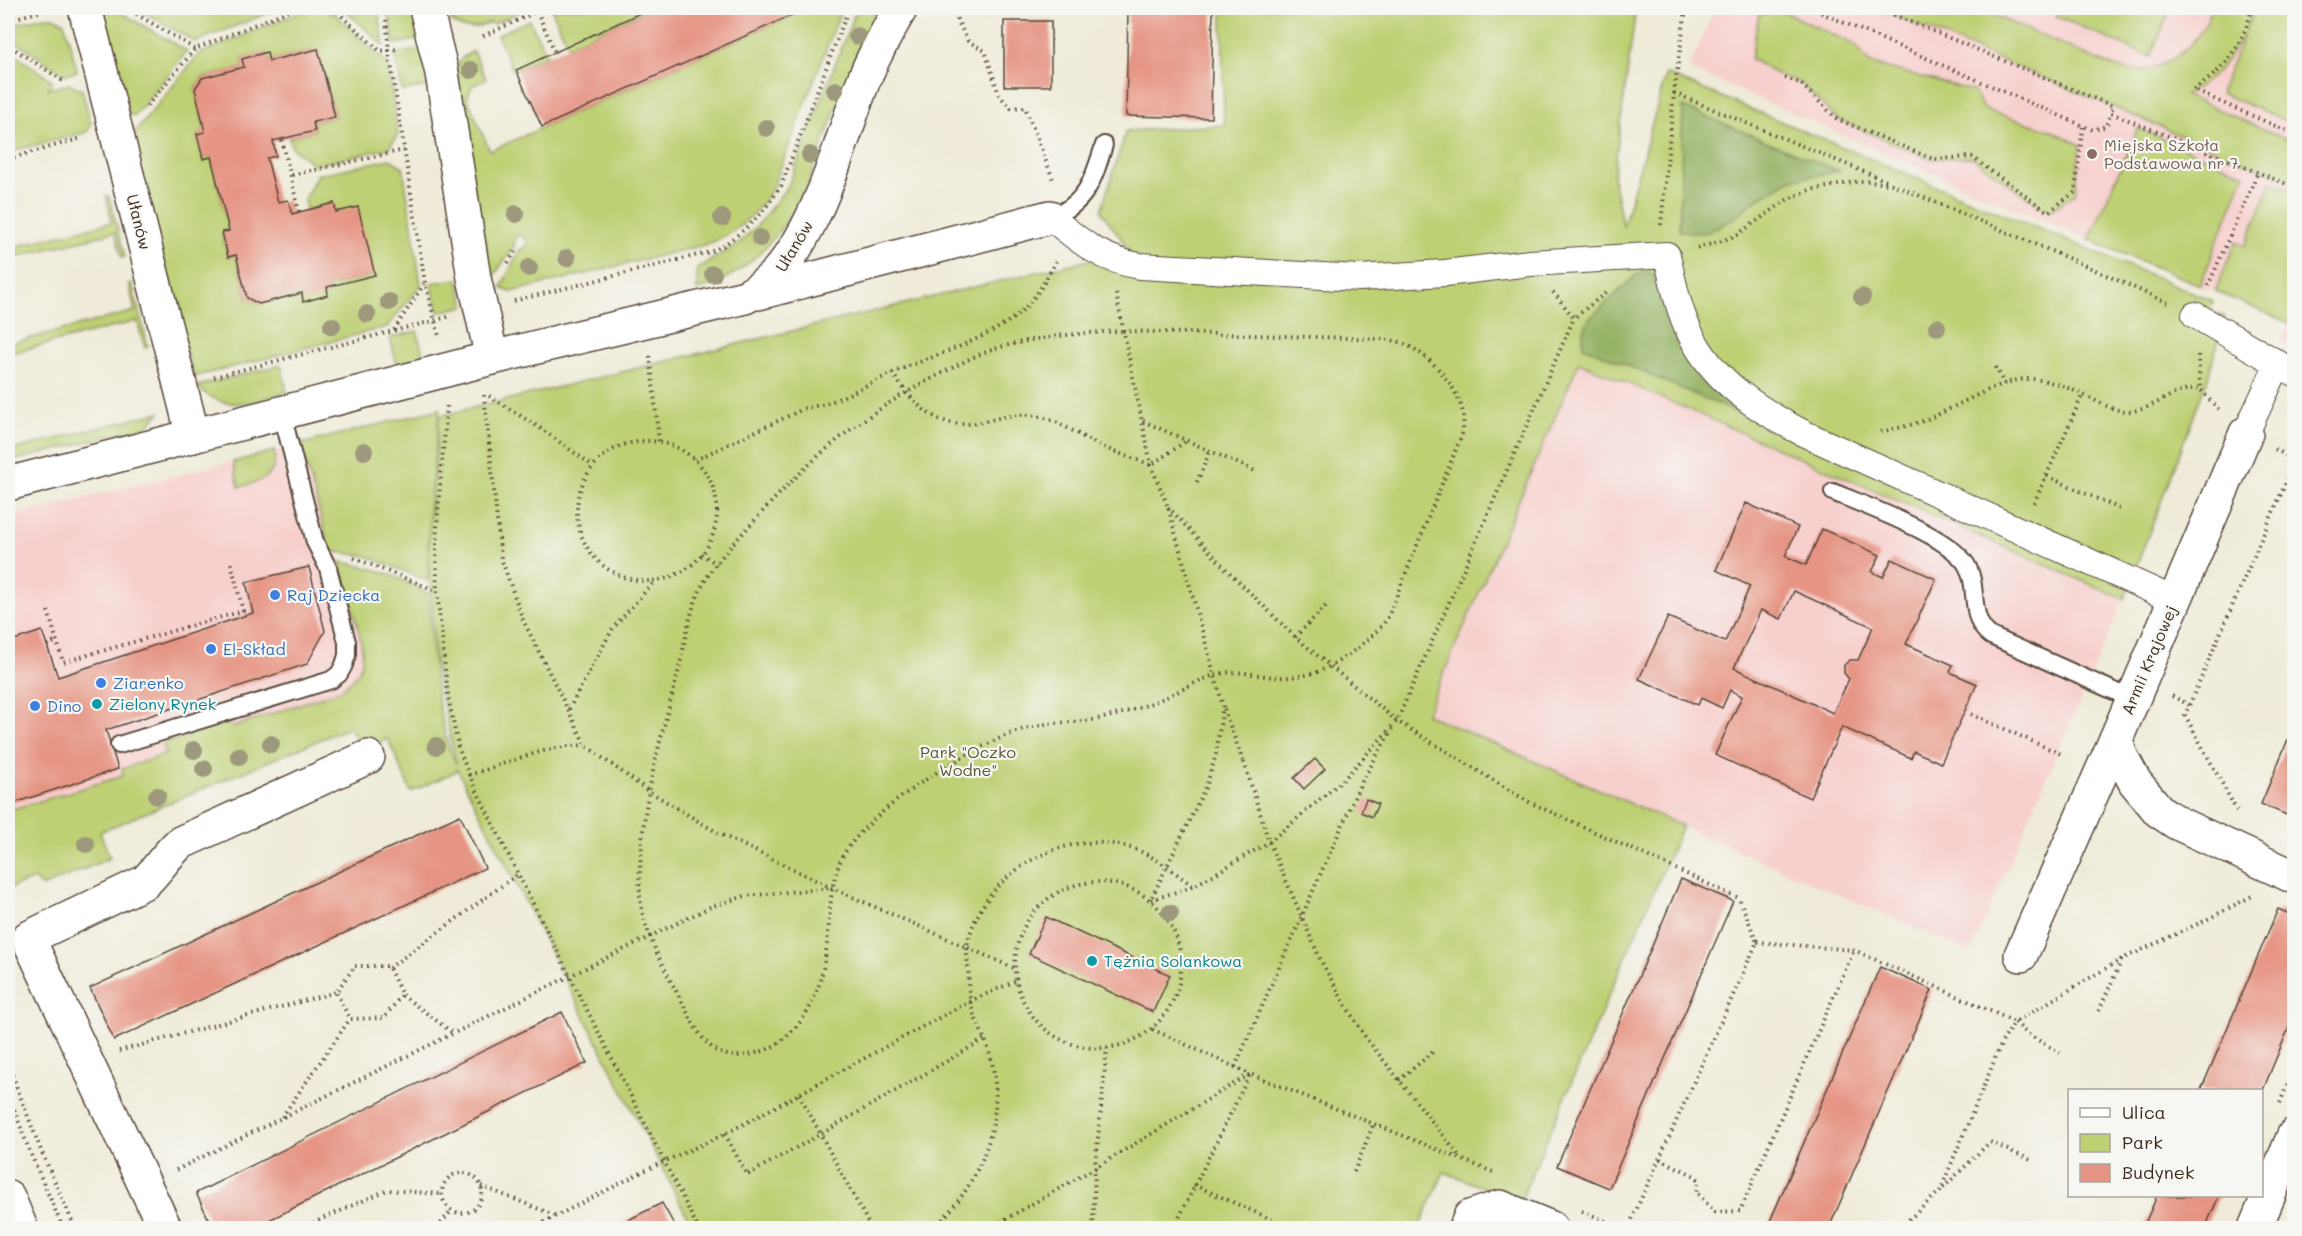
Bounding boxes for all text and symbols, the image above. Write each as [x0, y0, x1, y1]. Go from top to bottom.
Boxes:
place label: Miejska Szkoła Podstawowa nr 7 [2104, 134, 2239, 173]
marker: Miejska Szkoła Podstawowa nr 7 [2085, 147, 2099, 161]
street label: Ułanów [122, 192, 156, 252]
street label: Ułanów [770, 216, 817, 275]
place label: Raj Dziecka [287, 584, 380, 605]
marker: Raj Dziecka [268, 588, 282, 602]
street label: Armii Krajowej [2116, 602, 2181, 718]
place label: El-Skład [223, 638, 286, 659]
marker: El-Skład [204, 642, 218, 656]
place label: Ziarenko [113, 672, 183, 693]
marker: Ziarenko [94, 676, 108, 690]
place label: Zielony Rynek [109, 693, 216, 714]
place label: Dino [47, 695, 81, 716]
marker: Zielony Rynek [90, 697, 104, 711]
marker: Dino [28, 699, 42, 713]
park label: Park "Oczko Wodne" [920, 741, 1016, 780]
place label: Tężnia Solankowa [1104, 950, 1242, 971]
marker: Tężnia Solankowa [1085, 954, 1099, 968]
legend [2068, 1089, 2263, 1197]
text: Ulica [2122, 1100, 2166, 1124]
text: Park [2122, 1130, 2163, 1154]
text: Budynek [2122, 1160, 2195, 1184]

